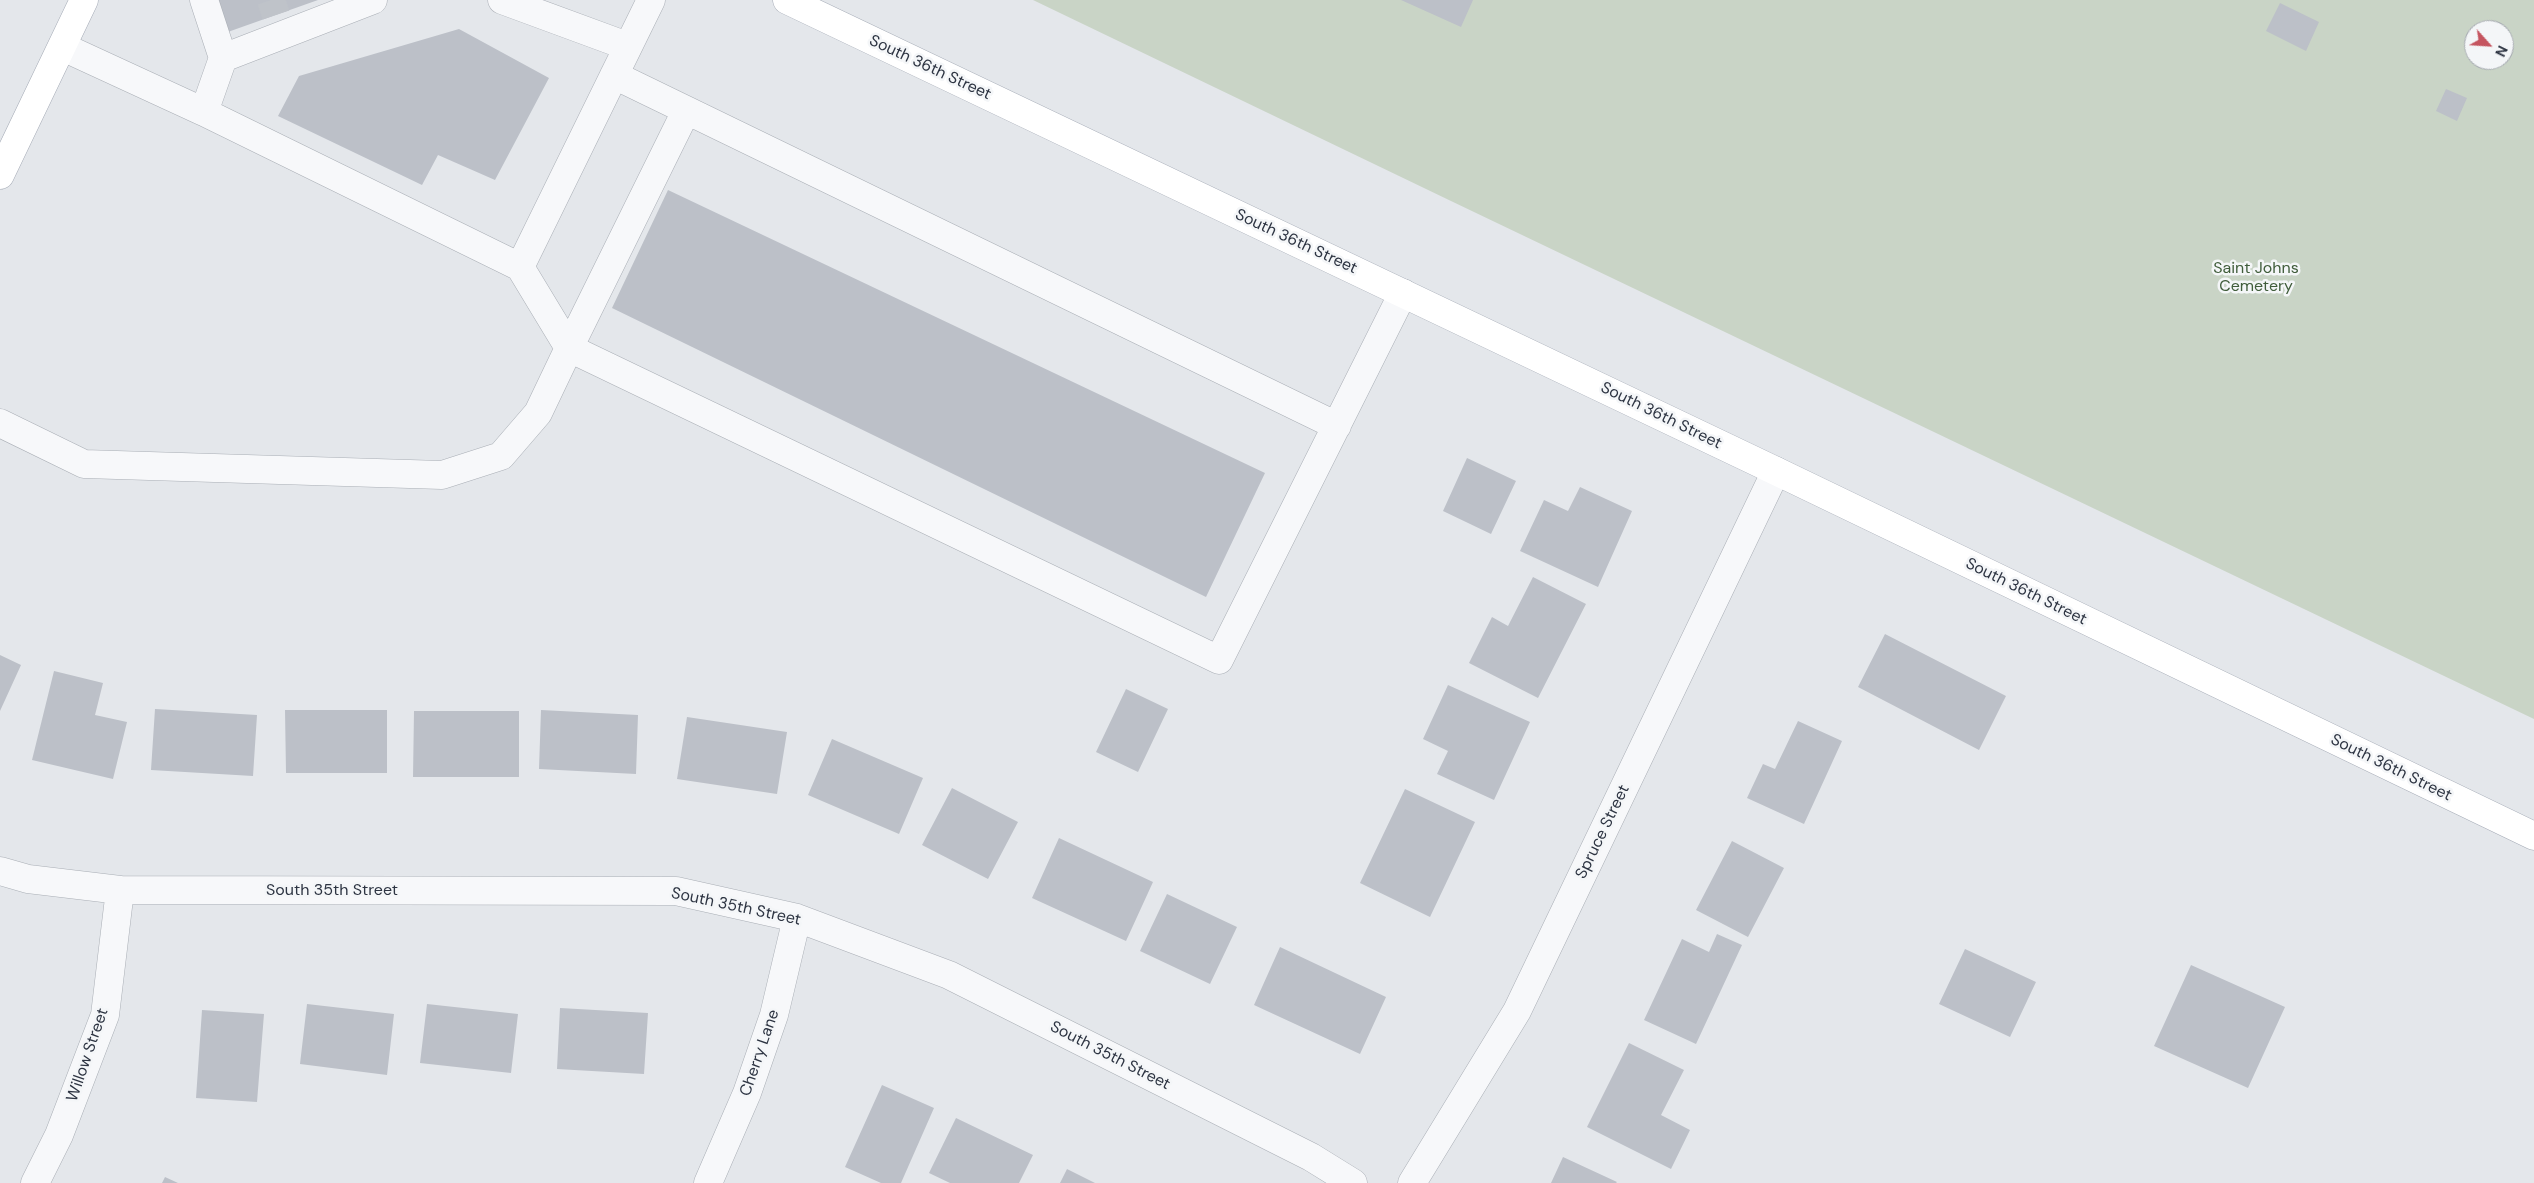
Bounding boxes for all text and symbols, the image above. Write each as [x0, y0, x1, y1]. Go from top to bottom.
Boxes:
north arrow [2464, 20, 2514, 70]
street label: South 36th Street [866, 31, 994, 105]
text: N [2491, 43, 2512, 60]
street label: South 36th Street [1232, 205, 1360, 279]
park label: Saint Johns Cemetery [2213, 259, 2299, 297]
street label: South 36th Street [1597, 378, 1725, 454]
street label: South 36th Street [1962, 554, 2090, 630]
street label: South 36th Street [2327, 730, 2455, 806]
street label: Spruce Street [1572, 782, 1634, 882]
street label: South 35th Street [266, 881, 398, 901]
street label: South 35th Street [669, 884, 803, 930]
street label: Willow Street [63, 1006, 113, 1104]
street label: Cherry Lane [736, 1007, 784, 1099]
street label: South 35th Street [1047, 1017, 1173, 1095]

